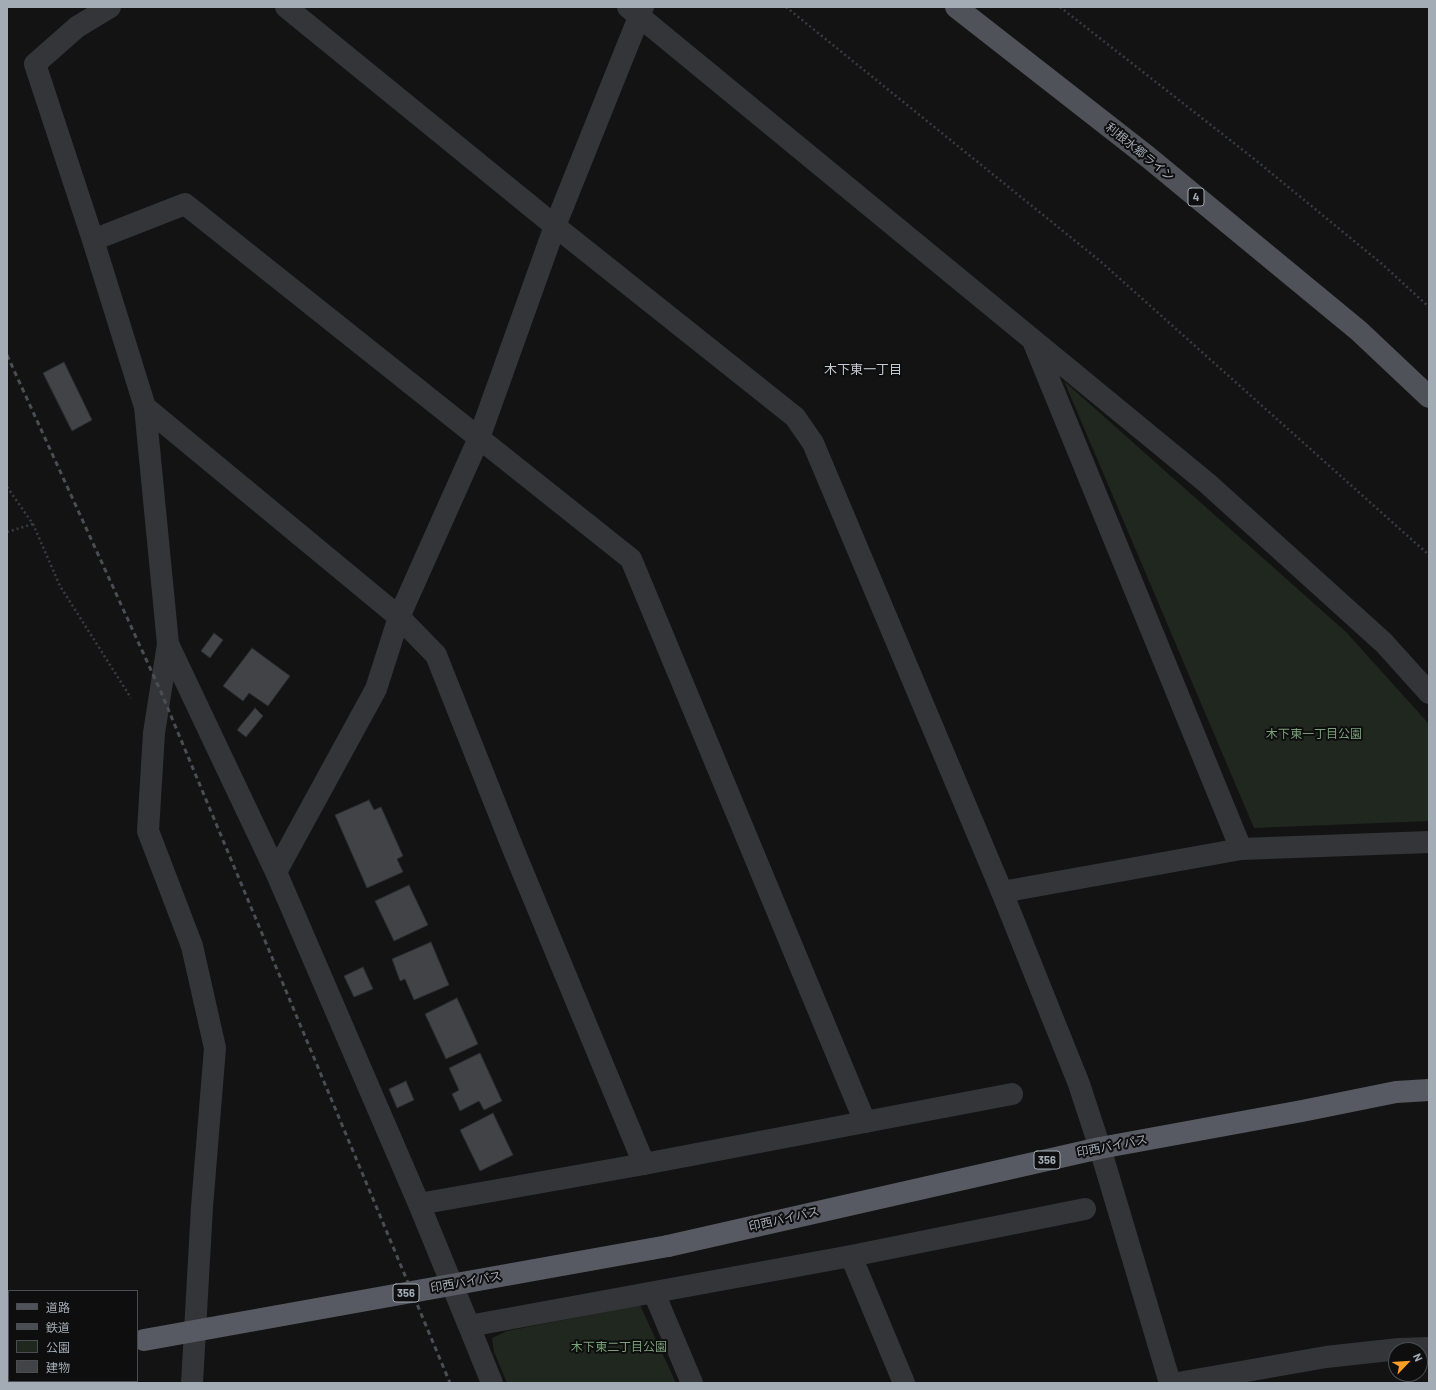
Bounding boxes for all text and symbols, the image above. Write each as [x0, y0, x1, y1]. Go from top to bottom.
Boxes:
street label: 利根水郷ライン [1103, 120, 1177, 184]
road number: 4 [1188, 188, 1204, 206]
district label: 木下東一丁目 [824, 362, 902, 378]
park label: 木下東一丁目公園 [1266, 727, 1362, 741]
street label: 印西バイパス [1075, 1132, 1149, 1160]
road number: 356 [1034, 1151, 1060, 1169]
street label: 印西バイパス [747, 1204, 821, 1234]
street label: 印西バイパス [429, 1269, 503, 1295]
road number: 356 [393, 1284, 419, 1302]
legend [8, 1290, 138, 1382]
text: 道路 [46, 1300, 70, 1314]
text: 鉄道 [46, 1320, 70, 1334]
text: 公園 [46, 1340, 70, 1354]
park label: 木下東二丁目公園 [571, 1340, 667, 1354]
north arrow [1388, 1342, 1428, 1382]
text: N [1411, 1351, 1426, 1363]
text: 建物 [46, 1360, 70, 1374]

